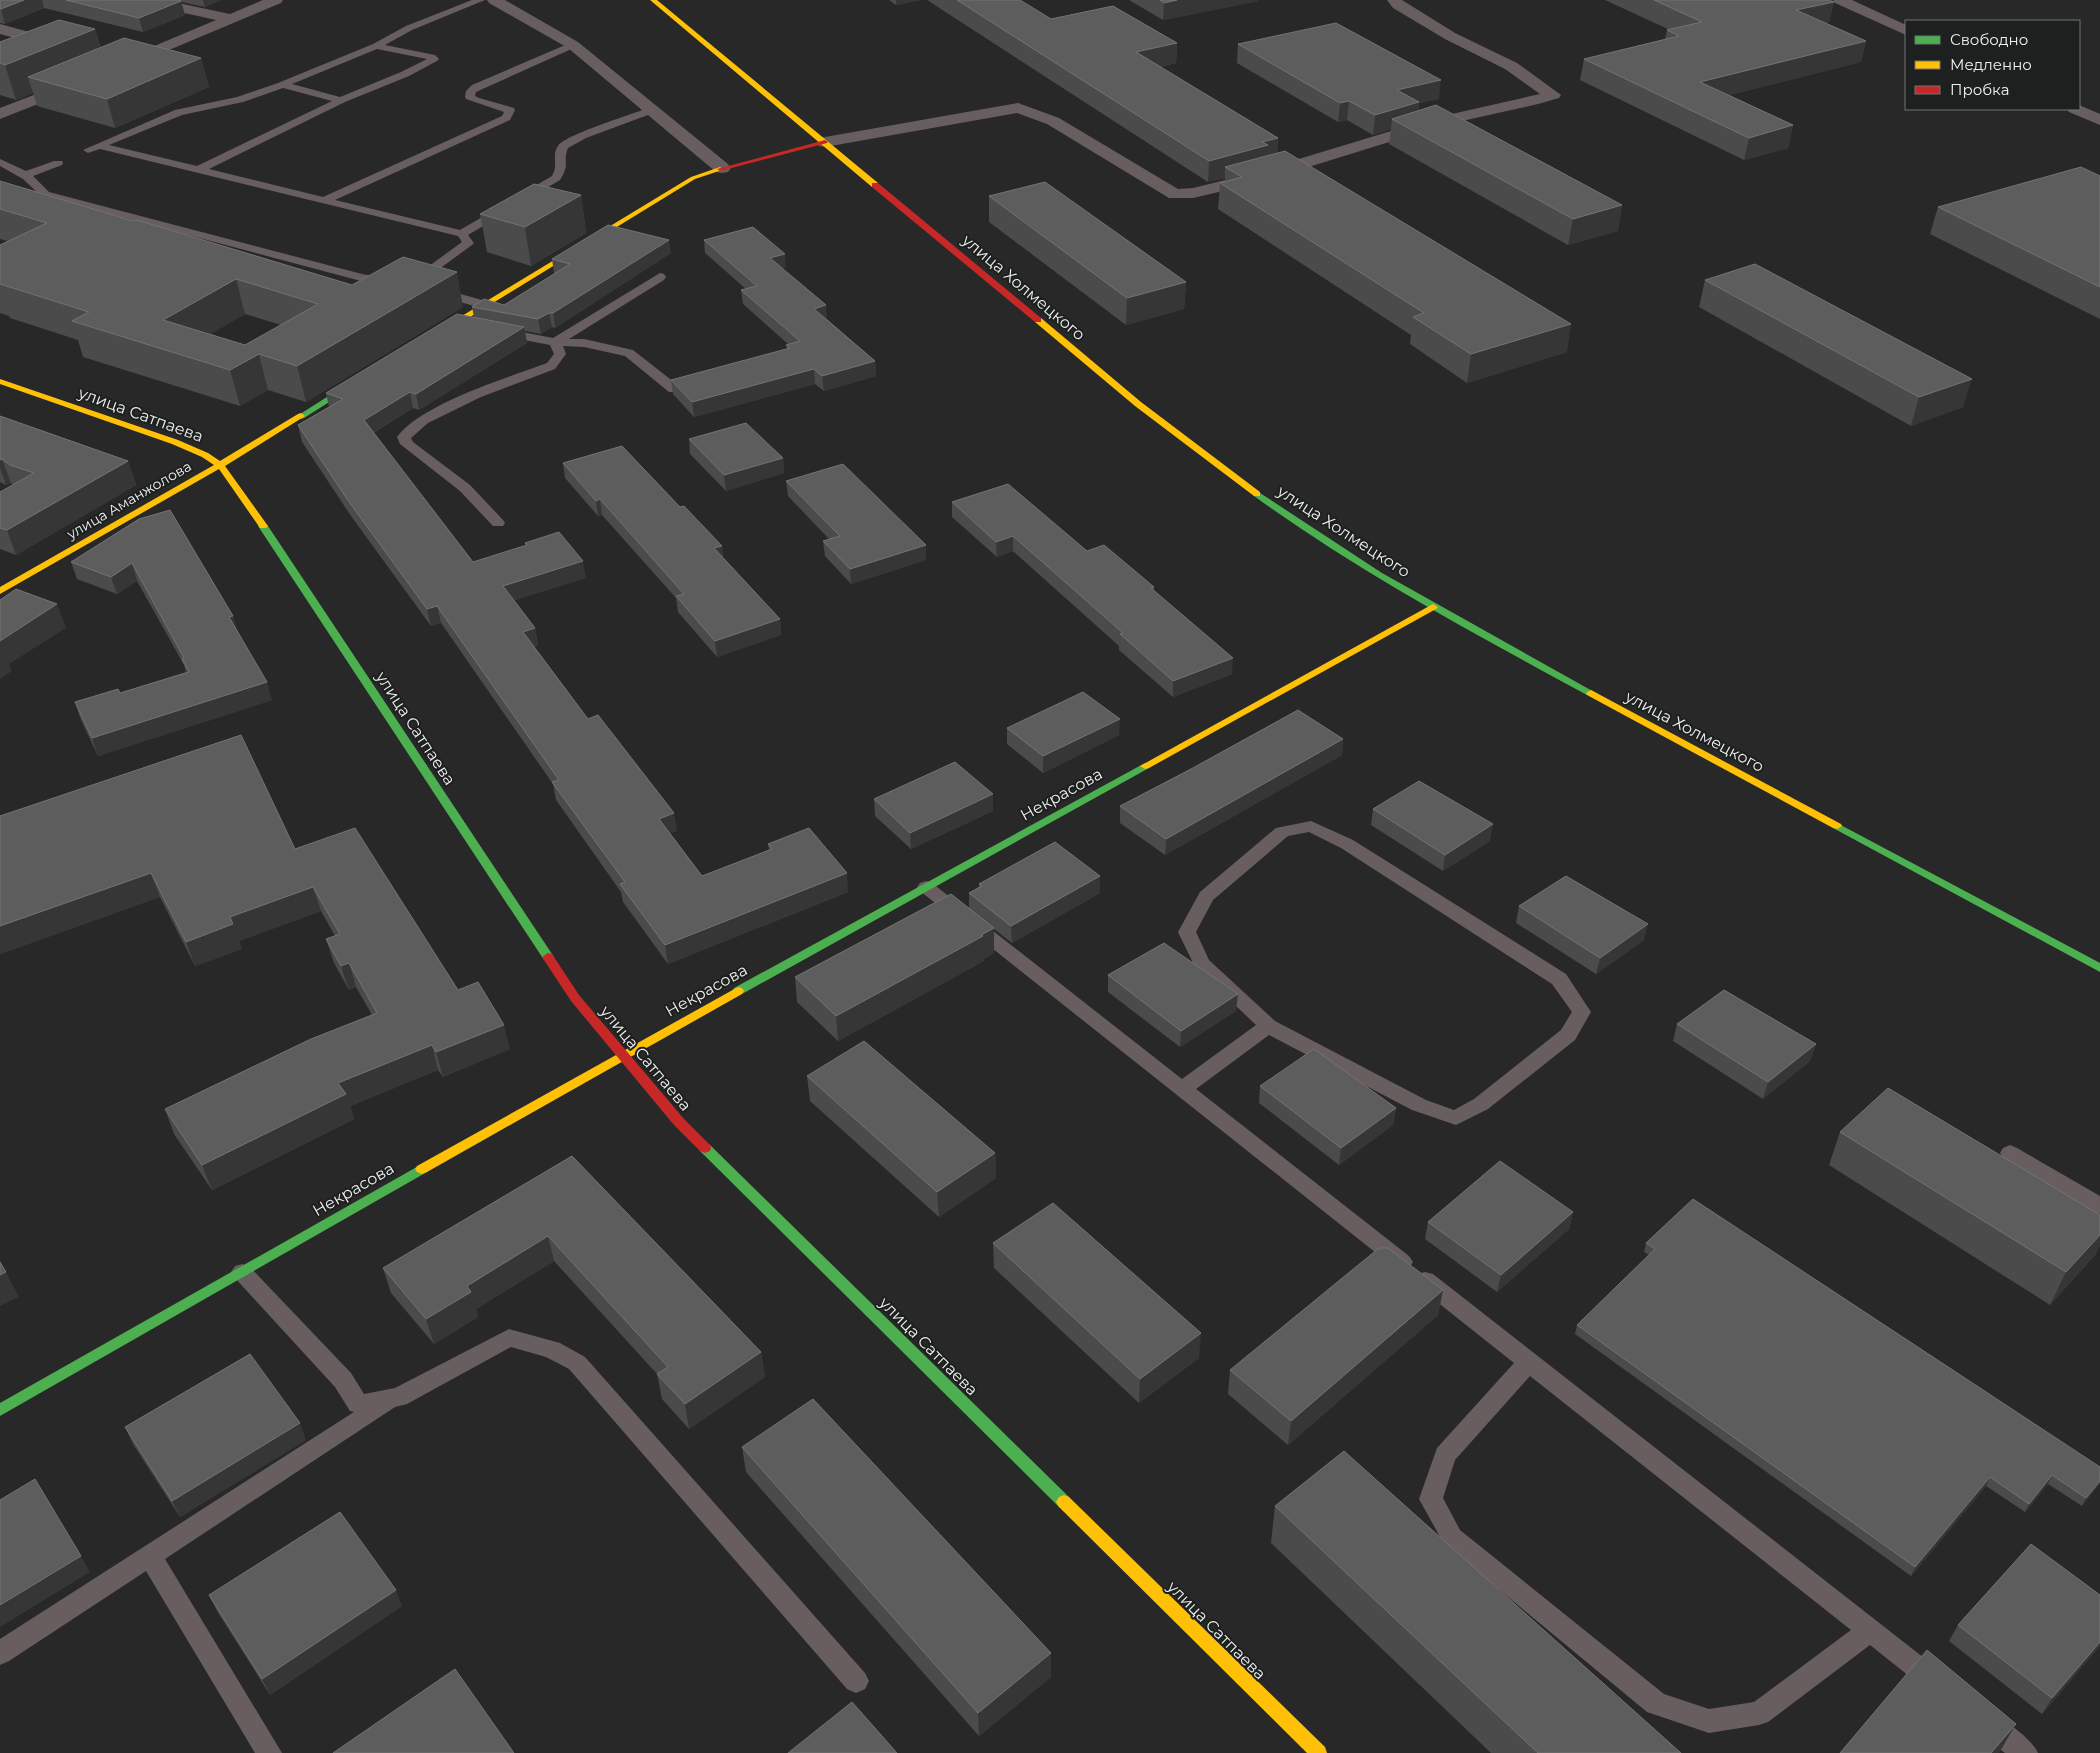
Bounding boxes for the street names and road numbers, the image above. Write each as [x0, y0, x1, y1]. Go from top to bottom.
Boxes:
street label: улица Холмецкого [958, 230, 1089, 344]
street label: улица Сатпаева [75, 383, 206, 446]
street label: улица Аманжолова [63, 457, 195, 544]
street label: улица Холмецкого [1273, 481, 1414, 581]
street label: улица Сатпаева [371, 667, 459, 789]
street label: улица Холмецкого [1621, 686, 1767, 776]
street label: Некрасова [1017, 764, 1105, 825]
street label: Некрасова [662, 960, 750, 1021]
street label: улица Сатпаева [595, 1001, 695, 1115]
street label: Некрасова [309, 1159, 397, 1220]
street label: улица Сатпаева [875, 1292, 982, 1400]
street label: улица Сатпаева [1163, 1576, 1270, 1684]

